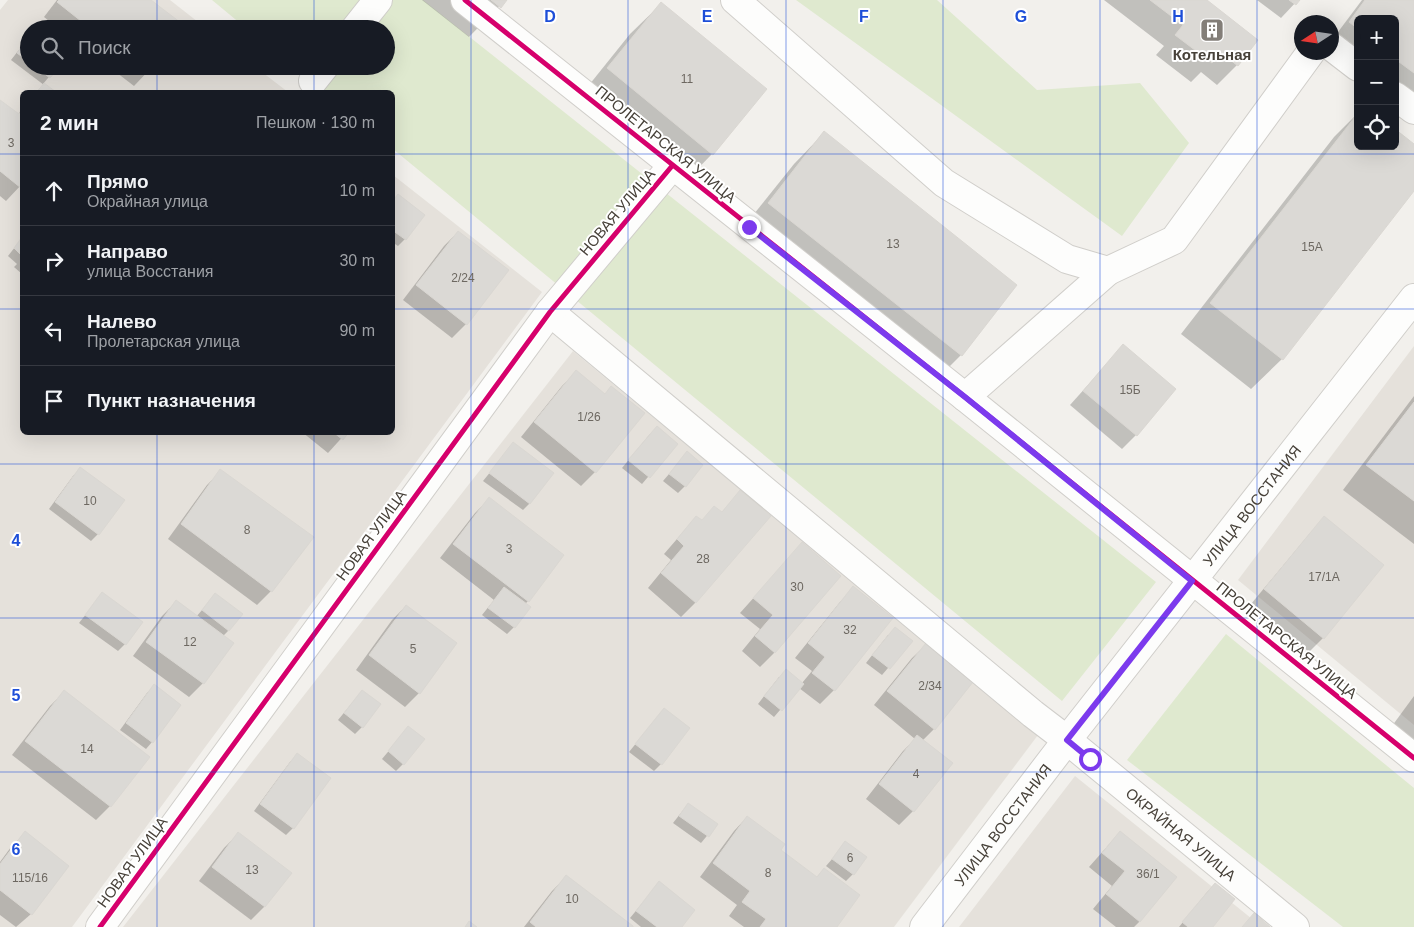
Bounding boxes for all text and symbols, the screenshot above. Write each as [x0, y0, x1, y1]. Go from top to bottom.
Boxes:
text: D [544, 8, 556, 25]
text: E [702, 8, 713, 25]
text: F [859, 8, 869, 25]
text: G [1015, 8, 1027, 25]
text: H [1172, 8, 1184, 25]
north arrow [1294, 15, 1339, 60]
map controls [1354, 15, 1399, 150]
button: + [1354, 15, 1399, 60]
building icon: Котельная [1199, 17, 1225, 43]
search box [20, 20, 395, 75]
icon: search [38, 34, 66, 62]
text: Поиск [78, 37, 131, 58]
place label: Котельная [1173, 46, 1251, 63]
button: − [1354, 60, 1399, 105]
house number: 11 [681, 72, 694, 86]
street label: ПРОЛЕТАРСКАЯ УЛИЦА [592, 82, 740, 206]
button: locate [1354, 105, 1399, 150]
text: 2 мин [40, 111, 99, 134]
text: Пешком · 130 m [256, 114, 375, 131]
house number: 3 [8, 136, 15, 150]
street label: НОВАЯ УЛИЦА [576, 165, 658, 259]
text: Прямо [87, 171, 149, 192]
icon: ahead [40, 177, 68, 205]
text: 10 m [339, 182, 375, 199]
text: Окрайная улица [87, 193, 208, 210]
route end [738, 216, 761, 239]
house number: 13 [886, 237, 900, 251]
house number: 15А [1301, 240, 1323, 254]
text: Направо [87, 241, 168, 262]
icon: right [40, 247, 68, 275]
text: 30 m [339, 252, 375, 269]
text: улица Восстания [87, 263, 213, 280]
house number: 2/24 [451, 271, 475, 285]
text: Налево [87, 311, 157, 332]
icon: left [40, 317, 68, 345]
text: 90 m [339, 322, 375, 339]
text: Пролетарская улица [87, 333, 240, 350]
house number: 15Б [1119, 383, 1141, 397]
icon: arrive [40, 387, 68, 415]
text: Пункт назначения [87, 390, 256, 411]
house number: 1/26 [577, 410, 601, 424]
street label: УЛИЦА ВОССТАНИЯ [1199, 441, 1304, 569]
street label: НОВАЯ УЛИЦА [332, 486, 410, 584]
house number: 10 [83, 494, 97, 508]
house number: 8 [244, 523, 251, 537]
text: 4 [12, 532, 21, 549]
house number: 3 [506, 542, 513, 556]
house number: 28 [696, 552, 710, 566]
house number: 17/1А [1308, 570, 1340, 584]
street label: ПРОЛЕТАРСКАЯ УЛИЦА [1213, 578, 1361, 702]
house number: 30 [790, 580, 804, 594]
house number: 32 [843, 623, 857, 637]
house number: 12 [183, 635, 197, 649]
house number: 5 [410, 642, 417, 656]
house number: 2/34 [918, 679, 942, 693]
text: 5 [12, 687, 21, 704]
house number: 14 [80, 742, 94, 756]
route start [1079, 748, 1102, 771]
street label: УЛИЦА ВОССТАНИЯ [951, 760, 1054, 889]
house number: 4 [913, 767, 920, 781]
street label: ОКРАЙНАЯ УЛИЦА [1123, 784, 1240, 884]
street label: НОВАЯ УЛИЦА [93, 813, 171, 911]
text: 6 [12, 841, 21, 858]
house number: 6 [847, 851, 854, 865]
house number: 13 [245, 863, 259, 877]
house number: 8 [765, 866, 772, 880]
house number: 36/1 [1136, 867, 1160, 881]
house number: 115/16 [12, 871, 48, 885]
house number: 10 [565, 892, 579, 906]

